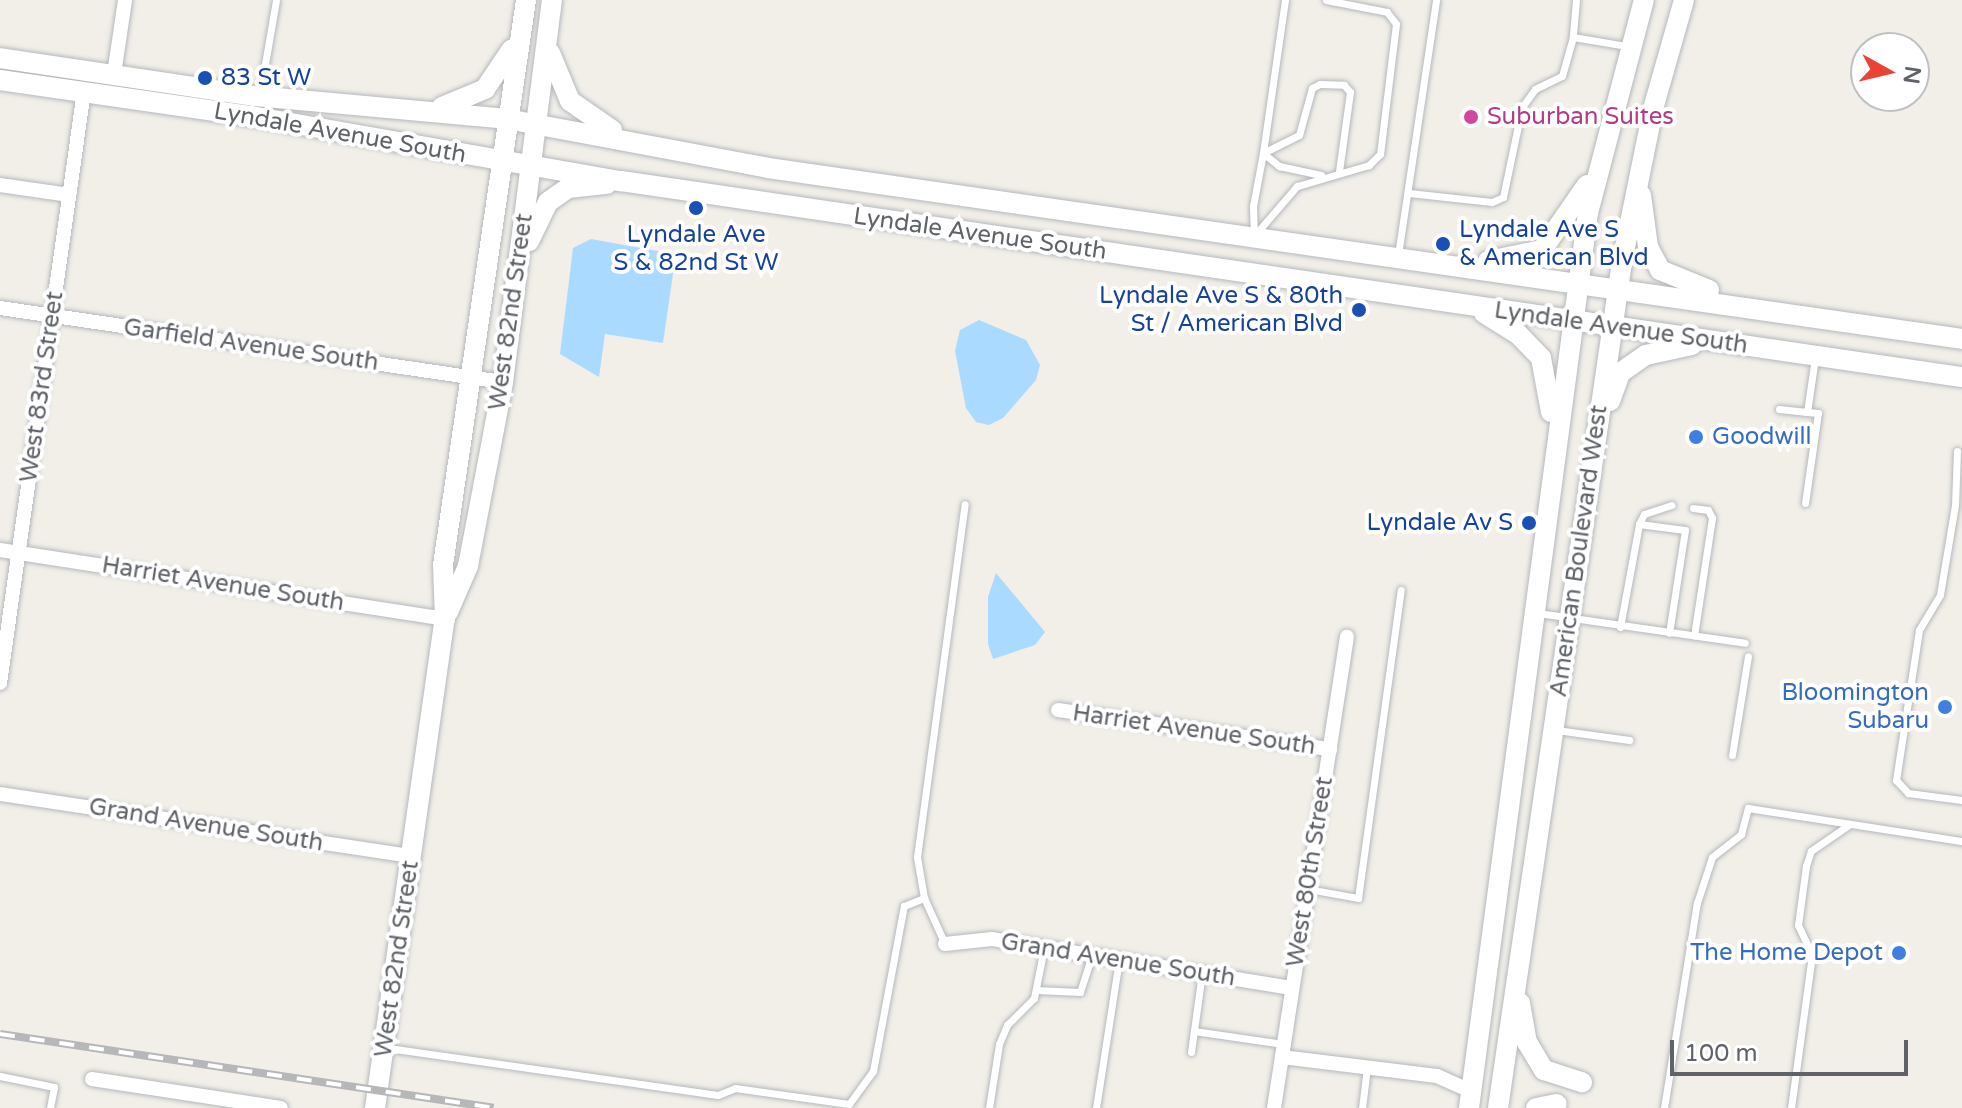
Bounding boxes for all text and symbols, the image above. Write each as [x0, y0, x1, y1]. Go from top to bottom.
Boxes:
north arrow [1850, 32, 1930, 112]
place label: 83 St W [221, 64, 311, 92]
text: N [1898, 64, 1926, 86]
marker: 83 St W [196, 69, 214, 87]
street label: Lyndale Avenue South [212, 97, 468, 169]
place label: Suburban Suites [1487, 103, 1674, 131]
marker: Suburban Suites [1462, 108, 1480, 126]
marker: Lyndale Ave S & 82nd St W [687, 199, 705, 217]
street label: Lyndale Avenue South [851, 202, 1109, 266]
street label: West 82nd Street [483, 212, 539, 412]
place label: Lyndale Ave S & American Blvd [1459, 216, 1649, 272]
place label: Lyndale Ave S & 82nd St W [614, 221, 778, 277]
marker: Lyndale Ave S & American Blvd [1434, 235, 1452, 253]
place label: Lyndale Ave S & 80th St / American Blvd [1099, 282, 1343, 338]
street label: West 83rd Street [14, 290, 70, 484]
street label: Lyndale Avenue South [1492, 296, 1750, 360]
marker: Lyndale Ave S & 80th St / American Blvd [1350, 301, 1368, 319]
street label: Garfield Avenue South [122, 313, 380, 377]
street label: American Boulevard West [1544, 403, 1614, 699]
place label: Goodwill [1712, 423, 1811, 451]
marker: Goodwill [1687, 428, 1705, 446]
place label: Lyndale Av S [1366, 509, 1513, 537]
marker: Lyndale Av S [1520, 514, 1538, 532]
street label: Harriet Avenue South [100, 551, 346, 617]
place label: Bloomington Subaru [1781, 679, 1929, 735]
marker: Bloomington Subaru [1936, 698, 1954, 716]
street label: Harriet Avenue South [1071, 699, 1317, 761]
street label: West 80th Street [1281, 775, 1339, 969]
street label: Grand Avenue South [87, 792, 325, 858]
street label: West 82nd Street [369, 859, 425, 1059]
street label: Grand Avenue South [999, 927, 1237, 993]
place label: The Home Depot [1690, 939, 1883, 967]
marker: The Home Depot [1890, 944, 1908, 962]
scale bar [1674, 1024, 1912, 1074]
text: 100 m [1684, 1039, 1758, 1068]

